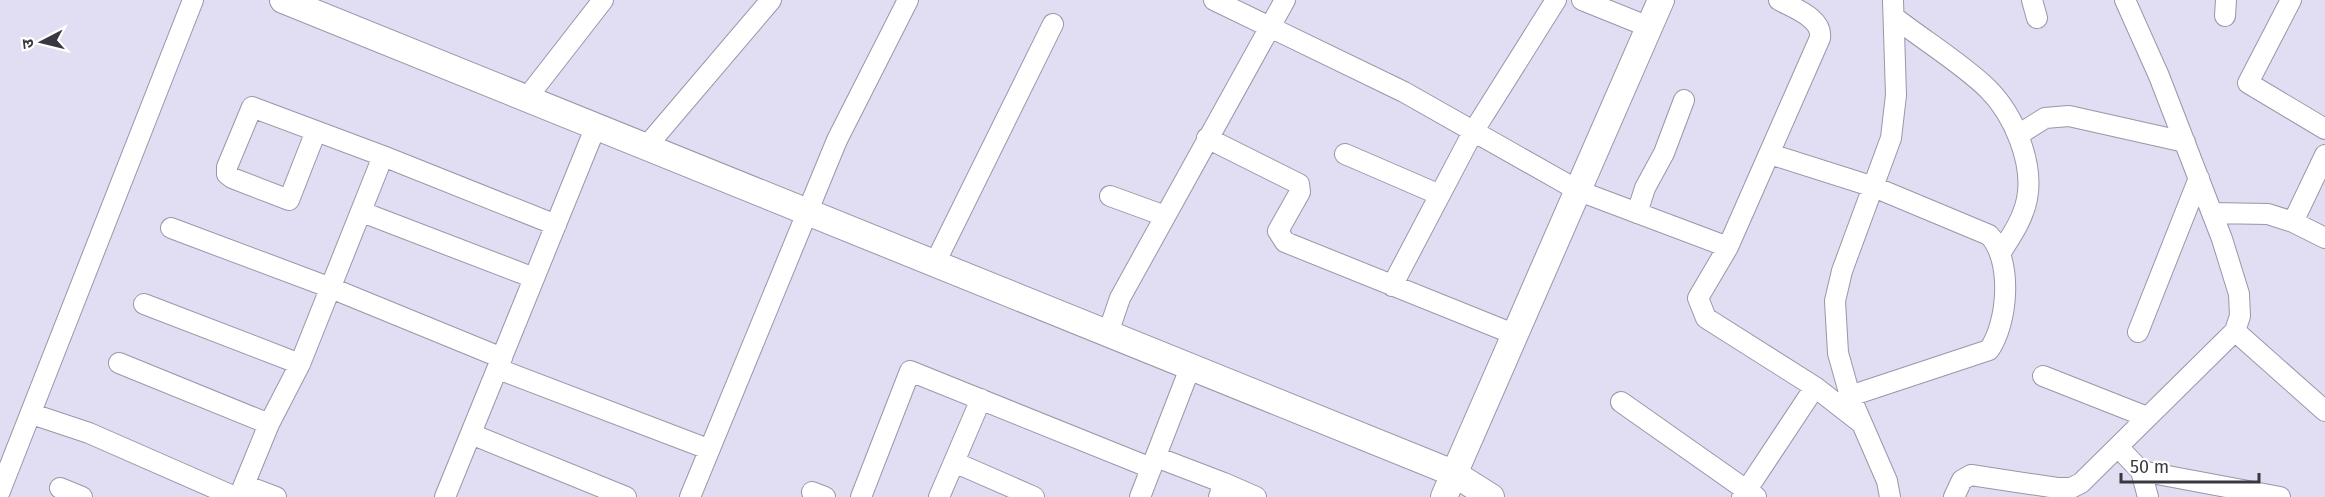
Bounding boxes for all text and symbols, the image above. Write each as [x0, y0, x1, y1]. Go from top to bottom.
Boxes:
north arrow [12, 12, 72, 72]
text: उ [18, 37, 38, 50]
scale bar [2121, 446, 2259, 484]
text: 50 m [2130, 456, 2169, 478]

